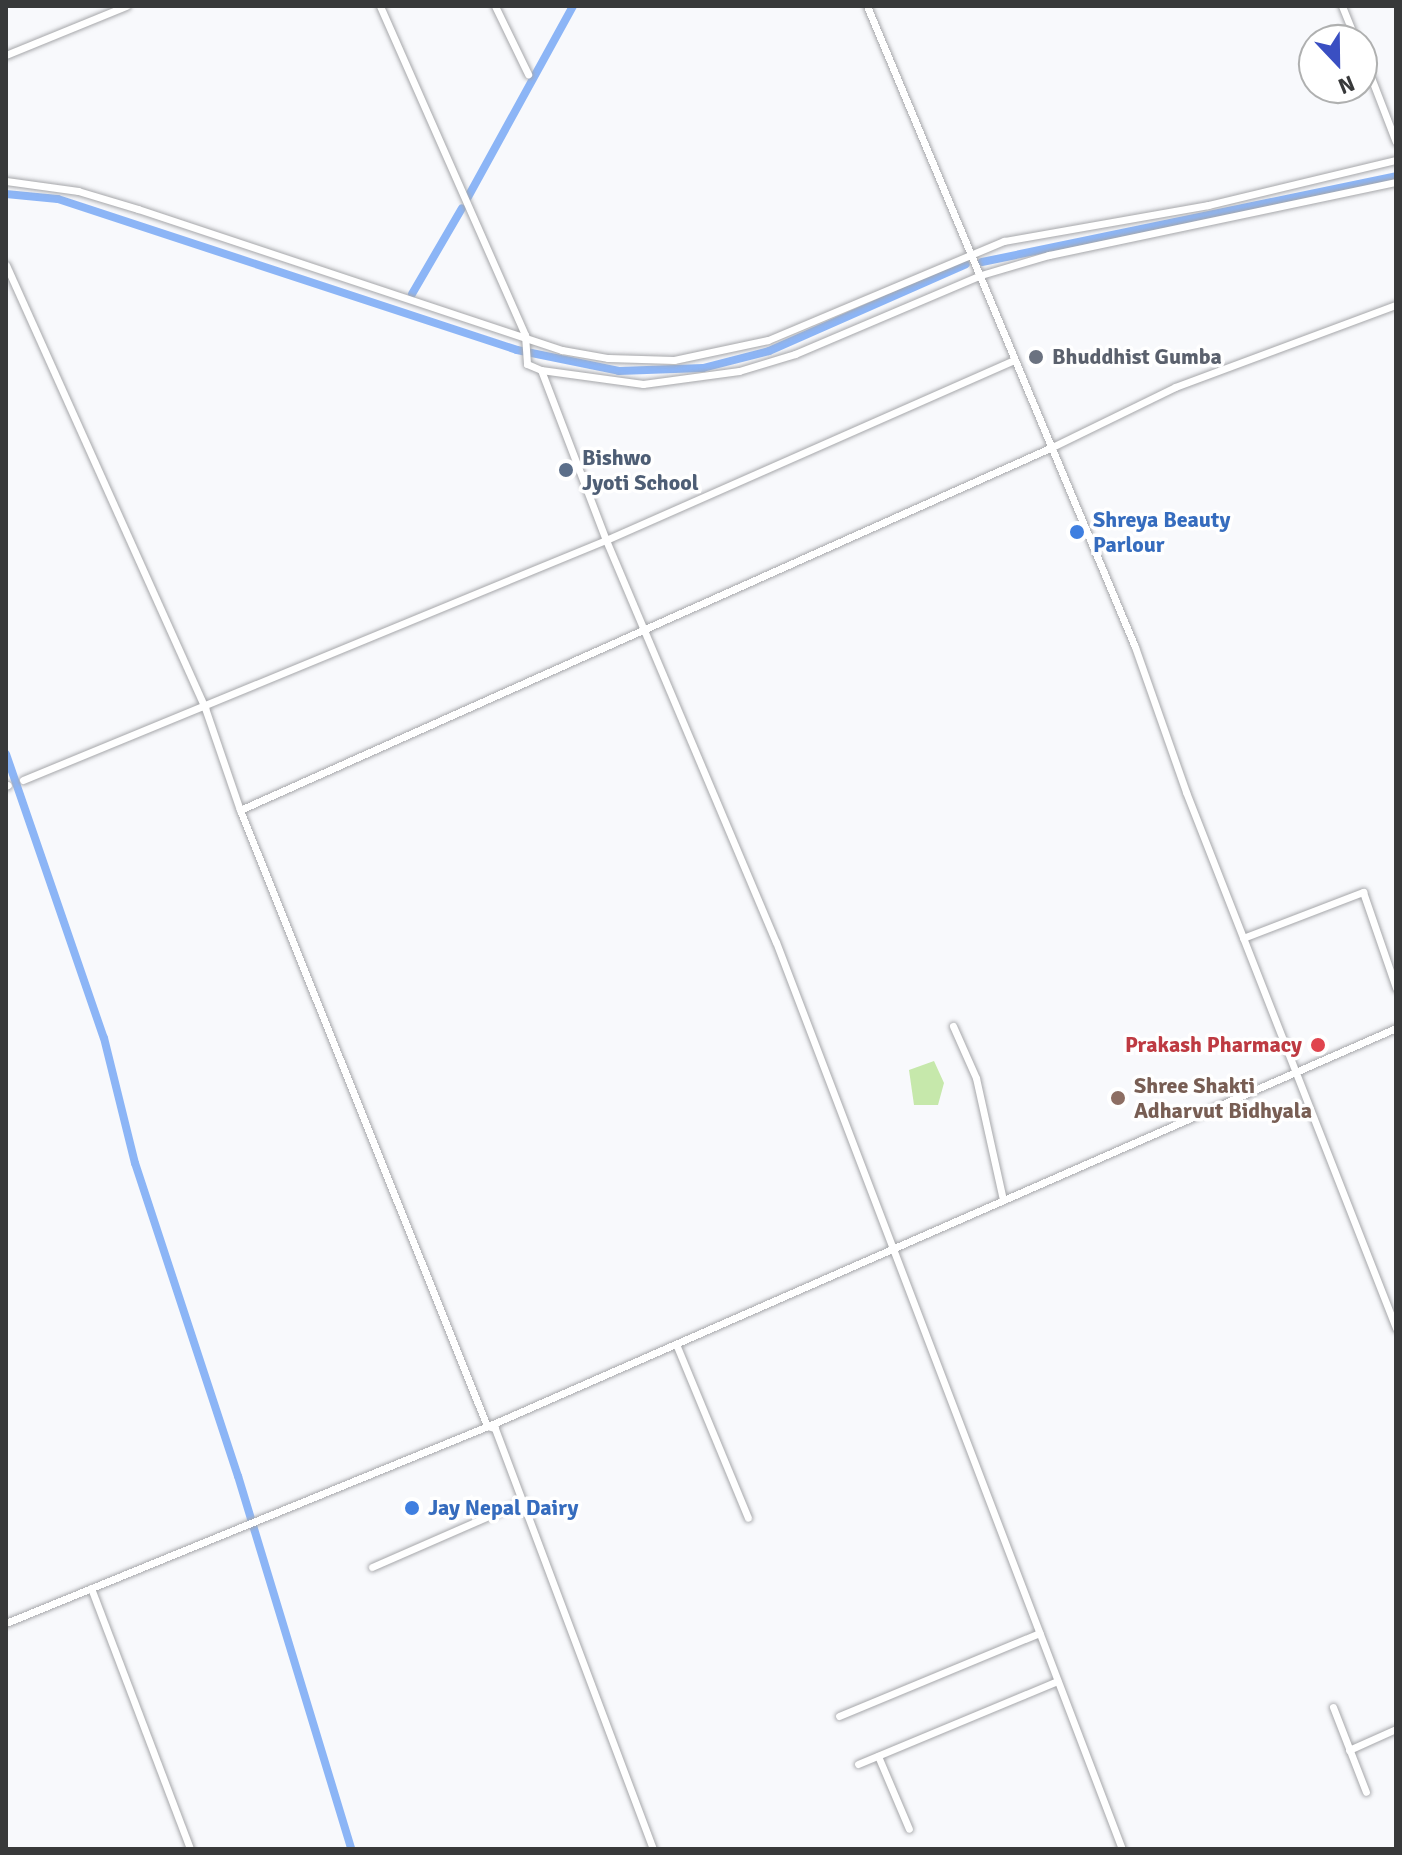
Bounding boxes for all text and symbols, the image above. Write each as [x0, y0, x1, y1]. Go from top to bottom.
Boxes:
north arrow [1298, 24, 1378, 104]
text: N [1334, 69, 1359, 100]
place label: Bhuddhist Gumba [1052, 344, 1222, 370]
marker: Bhuddhist Gumba [1027, 348, 1045, 366]
place label: Bishwo Jyoti School [582, 444, 699, 496]
marker: Bishwo Jyoti School [557, 461, 575, 479]
place label: Shreya Beauty Parlour [1093, 506, 1230, 558]
marker: Shreya Beauty Parlour [1068, 523, 1086, 541]
place label: Prakash Pharmacy [1125, 1032, 1302, 1058]
marker: Prakash Pharmacy [1309, 1036, 1327, 1054]
place label: Shree Shakti Adharvut Bidhyala [1134, 1072, 1312, 1124]
marker: Shree Shakti Adharvut Bidhyala [1109, 1089, 1127, 1107]
place label: Jay Nepal Dairy [428, 1495, 579, 1521]
marker: Jay Nepal Dairy [403, 1499, 421, 1517]

